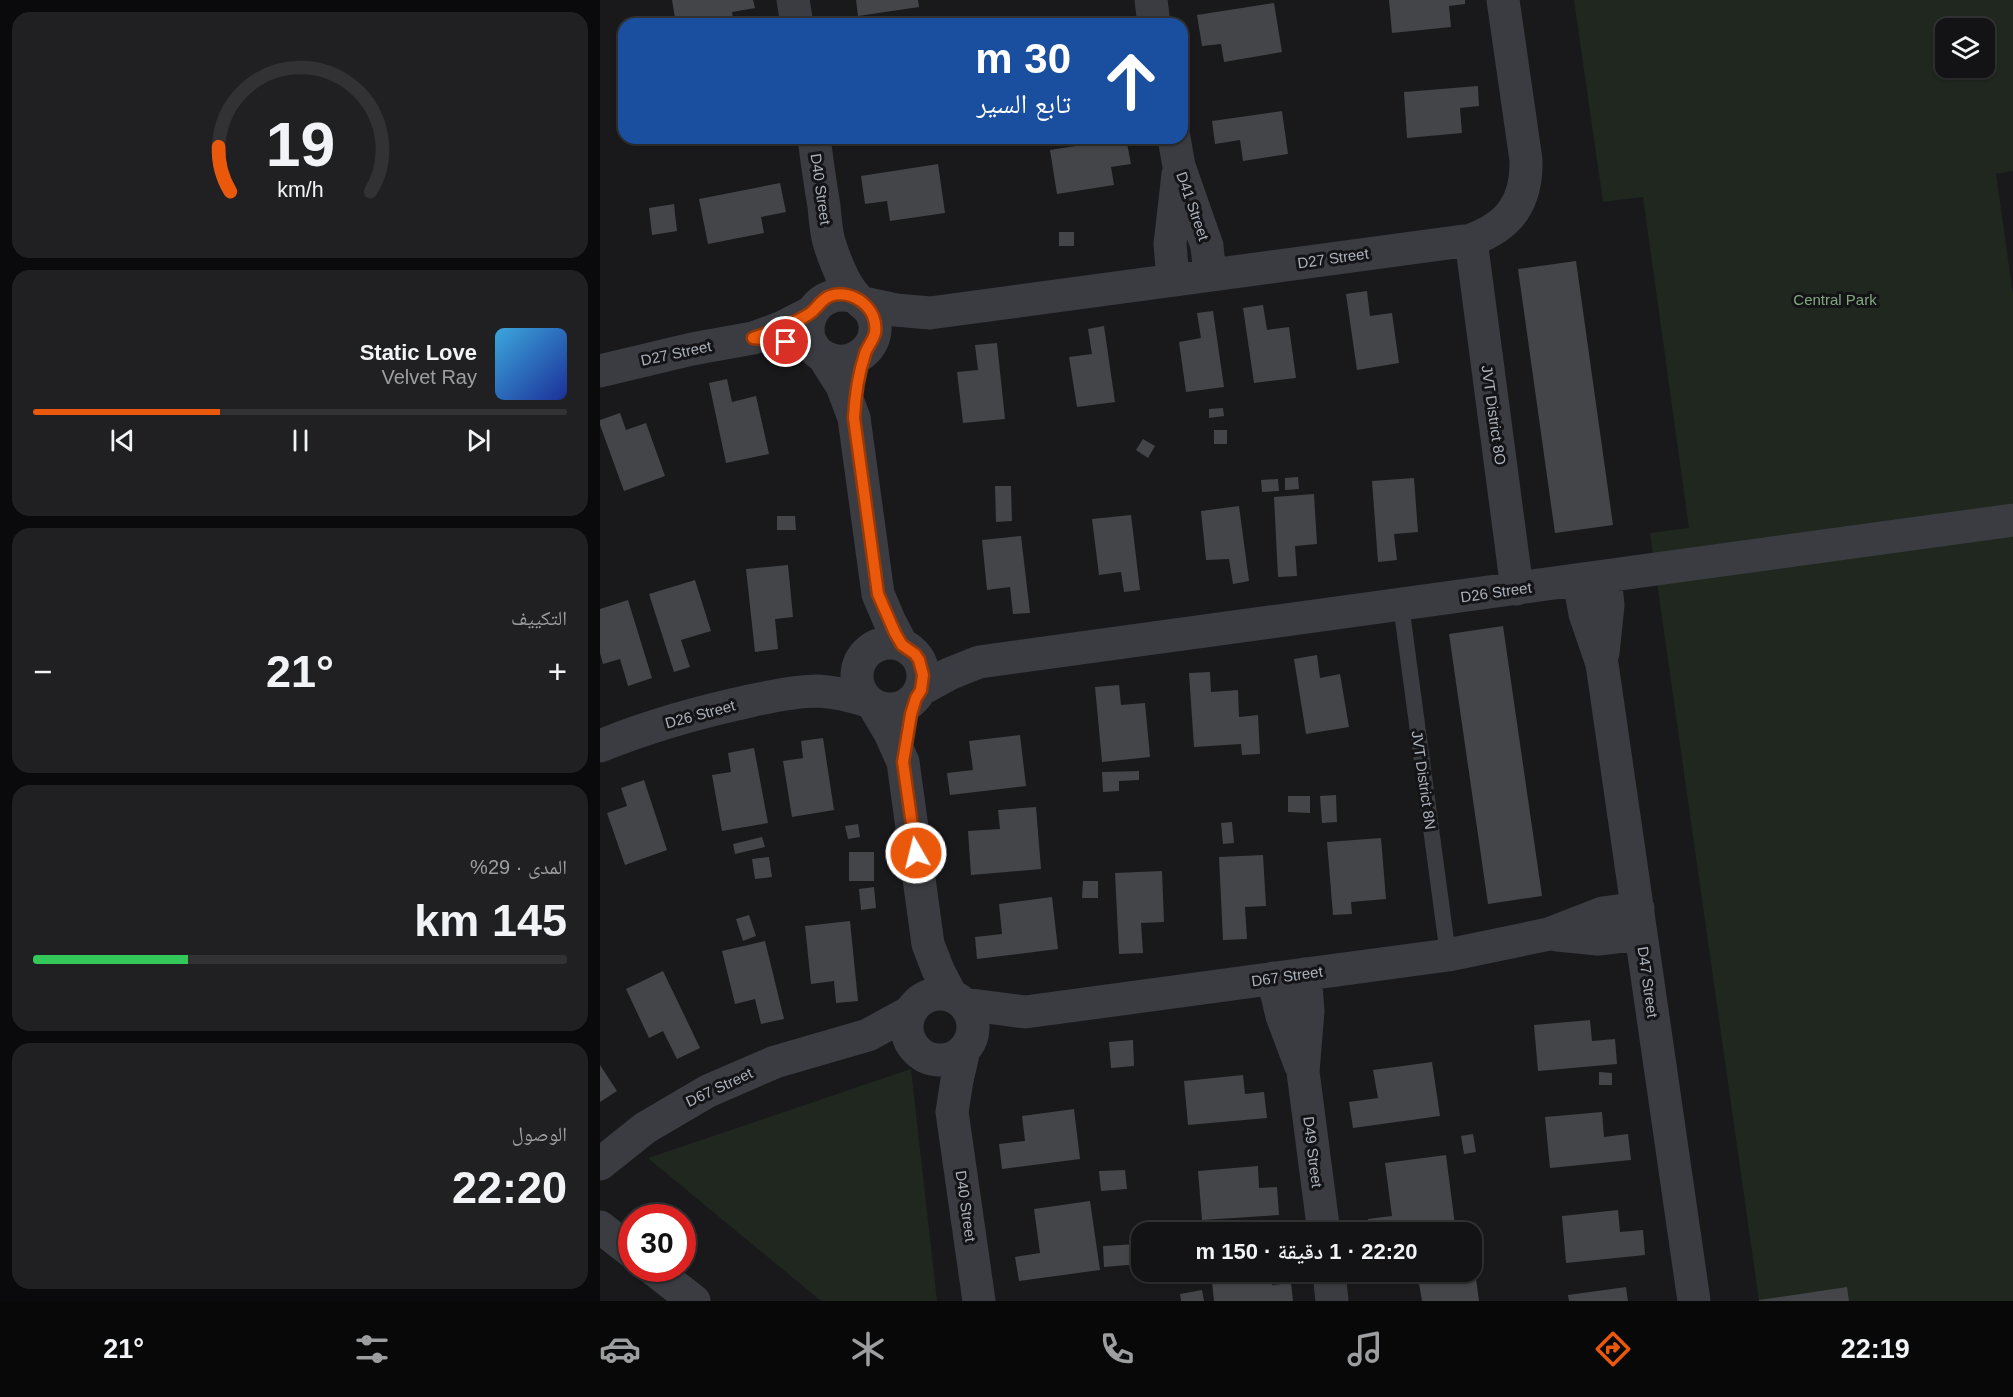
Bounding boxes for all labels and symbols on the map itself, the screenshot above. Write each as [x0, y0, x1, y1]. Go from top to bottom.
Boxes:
street label: D40 Street [808, 152, 835, 227]
street label: D41 Street [1173, 169, 1213, 243]
street label: D27 Street [1296, 244, 1371, 271]
park label: Central Park [1793, 291, 1877, 308]
pin [760, 316, 811, 367]
street label: D27 Street [639, 337, 714, 369]
street label: JVT District 8O [1479, 364, 1509, 466]
street label: D26 Street [1459, 578, 1534, 605]
street label: D26 Street [663, 696, 738, 731]
street label: JVT District 8N [1409, 729, 1439, 831]
position arrow [884, 821, 948, 885]
street label: D47 Street [1635, 945, 1662, 1020]
street label: D67 Street [1250, 962, 1325, 989]
street label: D67 Street [683, 1064, 756, 1110]
street label: D49 Street [1300, 1115, 1326, 1189]
street label: D40 Street [953, 1169, 980, 1244]
speed limit sign: 30 [618, 1204, 696, 1282]

